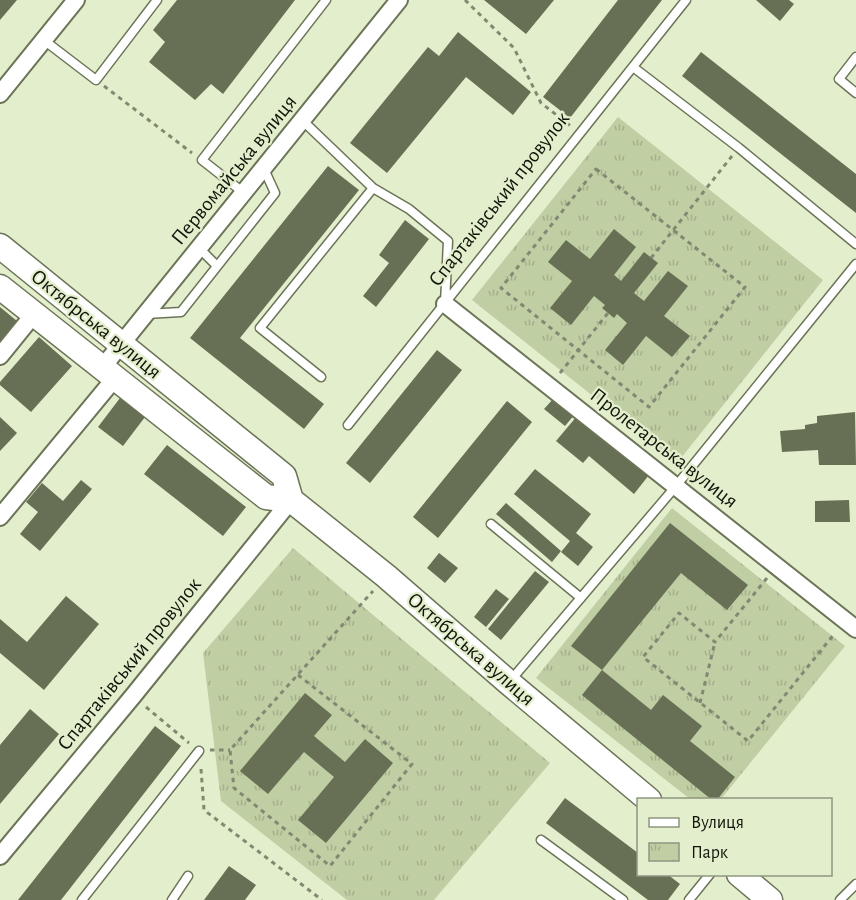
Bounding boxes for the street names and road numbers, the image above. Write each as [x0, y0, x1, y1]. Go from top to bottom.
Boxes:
street label: Первомайська вулиця [167, 91, 301, 249]
street label: Спартаківський провулок [425, 108, 574, 290]
street label: Октябрська вулиця [27, 265, 165, 383]
street label: Пролетарська вулиця [586, 384, 742, 512]
street label: Спартаківський провулок [53, 574, 205, 754]
street label: Октябрська вулиця [403, 588, 539, 710]

